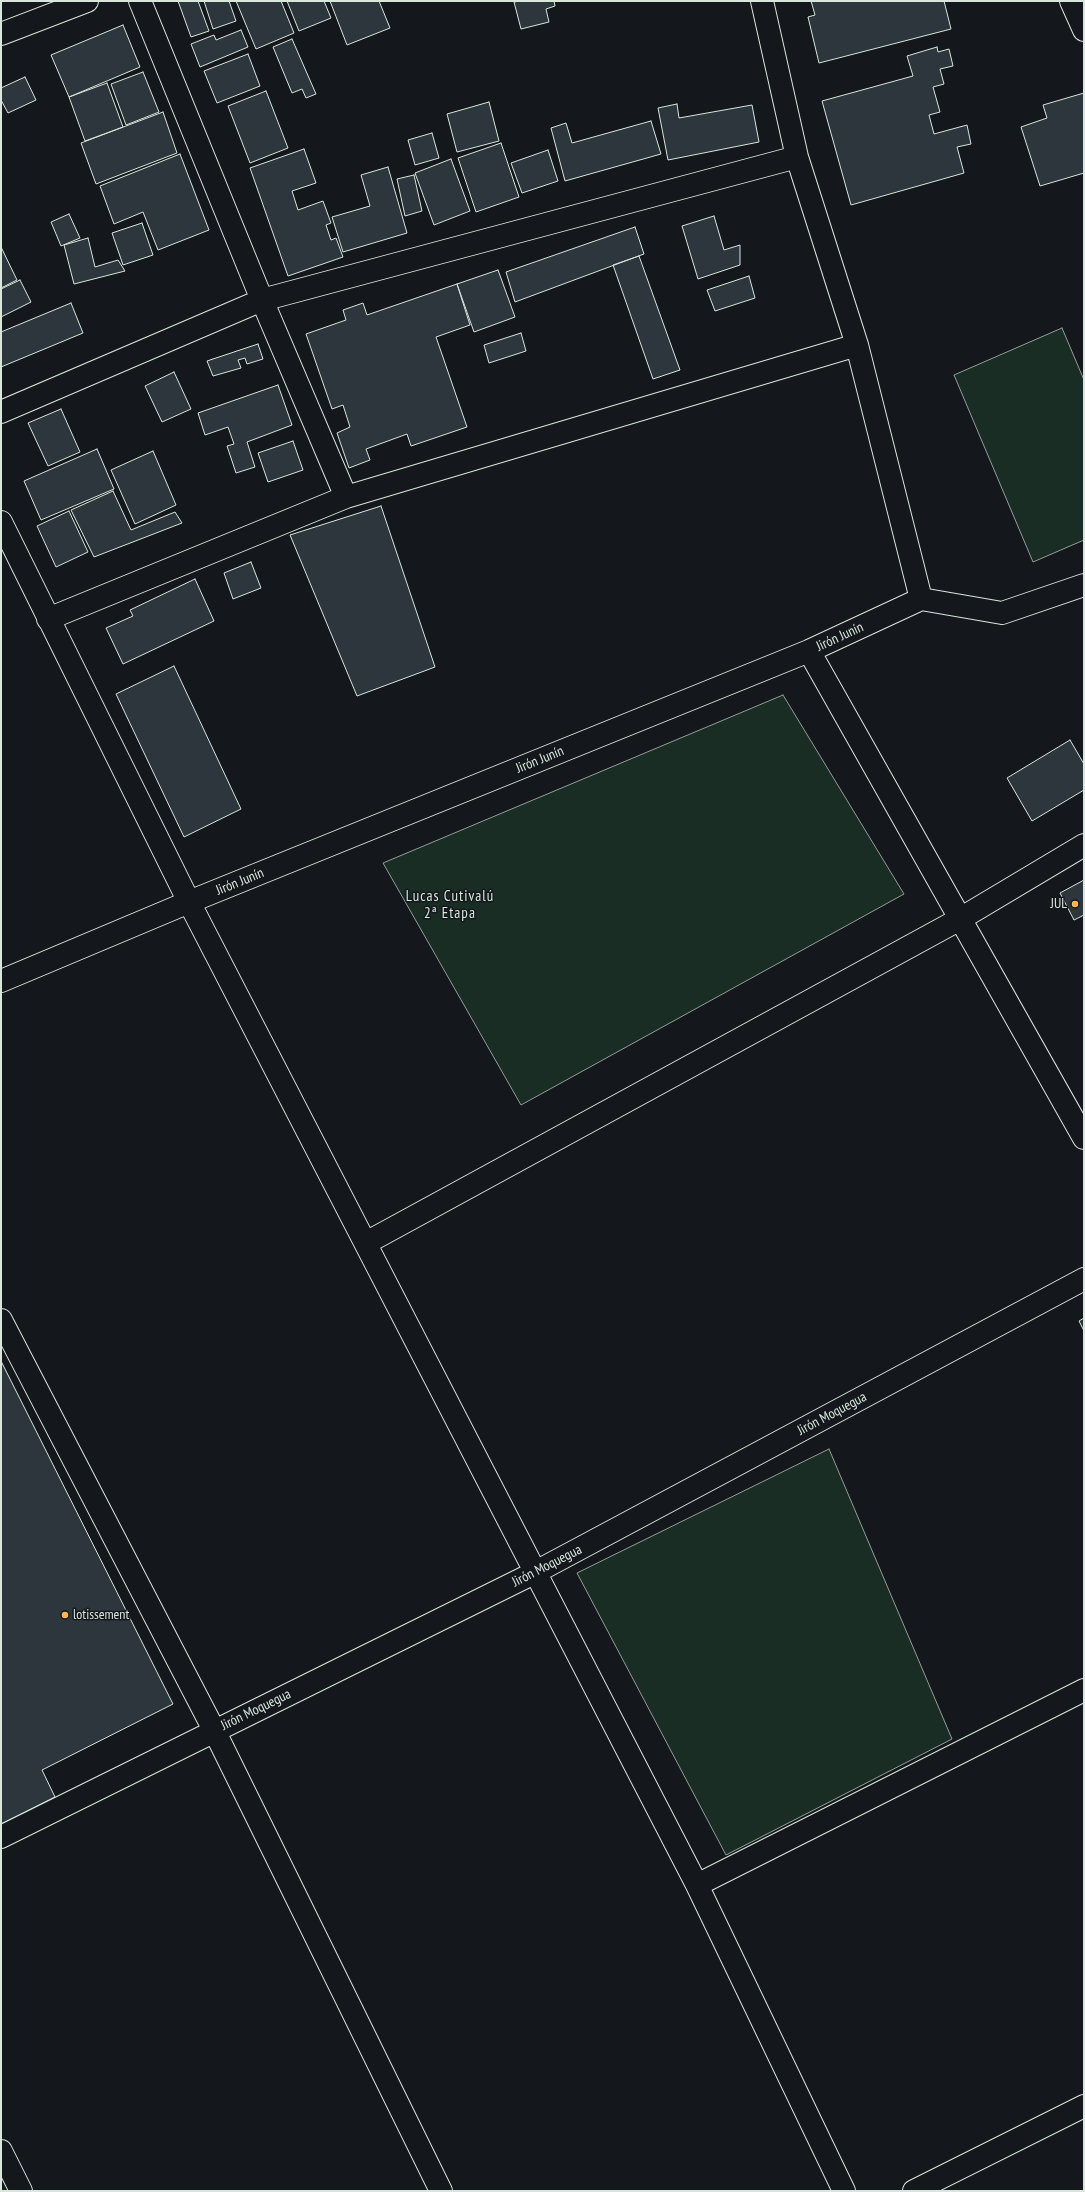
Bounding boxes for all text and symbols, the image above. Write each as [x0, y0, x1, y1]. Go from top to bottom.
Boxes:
street label: Jirón Junín [814, 619, 866, 655]
street label: Jirón Junín [514, 743, 566, 777]
street label: Jirón Junín [214, 865, 266, 899]
district label: Lucas Cutivalú 2ª Etapa [406, 888, 494, 923]
place label: JUL [1051, 896, 1067, 912]
marker: JUL [1070, 899, 1080, 909]
street label: Jirón Moquegua [795, 1389, 869, 1439]
street label: Jirón Moquegua [509, 1541, 585, 1591]
place label: lotissement [73, 1607, 129, 1623]
marker: lotissement [60, 1610, 70, 1620]
street label: Jirón Moquegua [218, 1686, 294, 1734]

